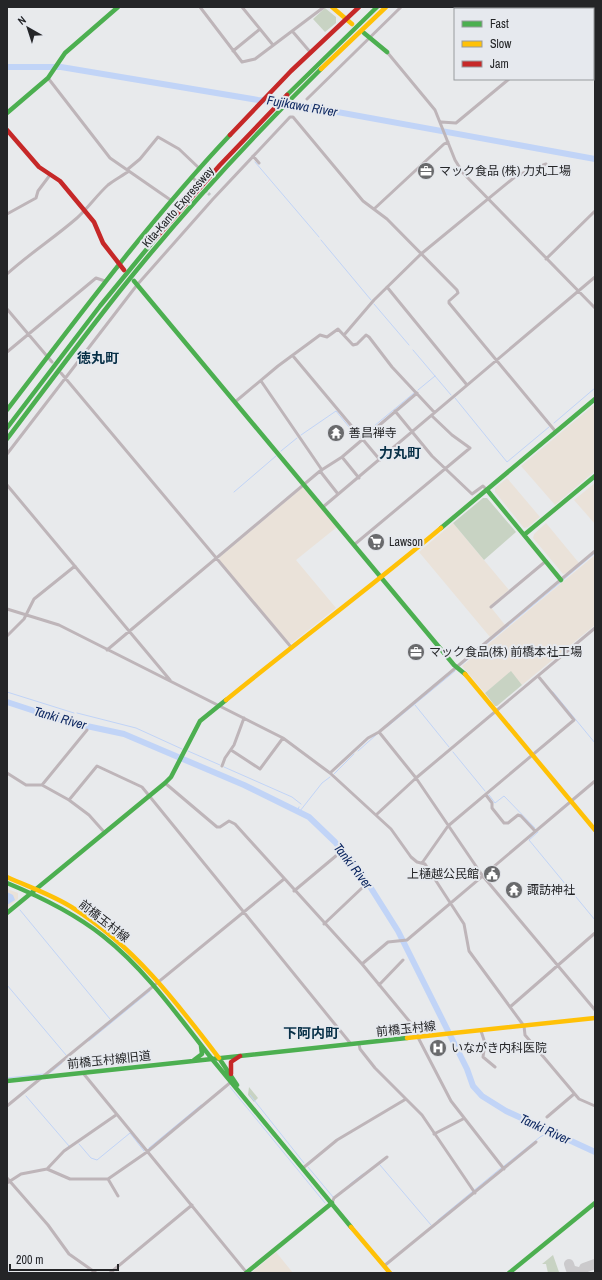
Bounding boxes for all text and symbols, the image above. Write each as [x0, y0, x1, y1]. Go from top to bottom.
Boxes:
north arrow [8, 8, 48, 48]
legend [454, 8, 594, 80]
text: N [15, 13, 29, 28]
text: Fast [490, 16, 509, 32]
text: Slow [490, 36, 512, 52]
text: Jam [490, 56, 509, 72]
water label: Fujikawa River [266, 91, 339, 121]
office icon: マック食品 (株) 力丸工場 [416, 161, 436, 181]
street label: Kita-Kanto Expressway [138, 163, 218, 251]
place label: マック食品 (株) 力丸工場 [439, 163, 571, 179]
district label: 徳丸町 [77, 349, 119, 367]
temple icon: 善昌禅寺 [326, 423, 346, 443]
place label: 善昌禅寺 [349, 425, 397, 441]
district label: 力丸町 [379, 444, 421, 462]
supermarket icon: Lawson [366, 532, 386, 552]
place label: Lawson [389, 534, 423, 550]
office icon: マック食品(株) 前橋本社工場 [406, 642, 426, 662]
place label: マック食品(株) 前橋本社工場 [429, 644, 582, 660]
water label: Tanki River [32, 702, 89, 734]
water label: Tanki River [330, 840, 376, 893]
public building icon: 上樋越公民館 [482, 864, 502, 884]
place label: 上樋越公民館 [407, 866, 479, 882]
temple icon: 諏訪神社 [504, 880, 524, 900]
place label: 諏訪神社 [527, 882, 575, 898]
street label: 前橋玉村線 [75, 896, 133, 946]
street label: 前橋玉村線 [375, 1018, 437, 1040]
district label: 下阿内町 [283, 1024, 339, 1042]
hospital icon: いながき内科医院 [428, 1038, 448, 1058]
place label: いながき内科医院 [451, 1040, 547, 1056]
street label: 前橋玉村線旧道 [66, 1048, 152, 1072]
water label: Tanki River [517, 1110, 573, 1148]
scale bar [10, 1246, 118, 1272]
text: 200 m [16, 1252, 43, 1268]

